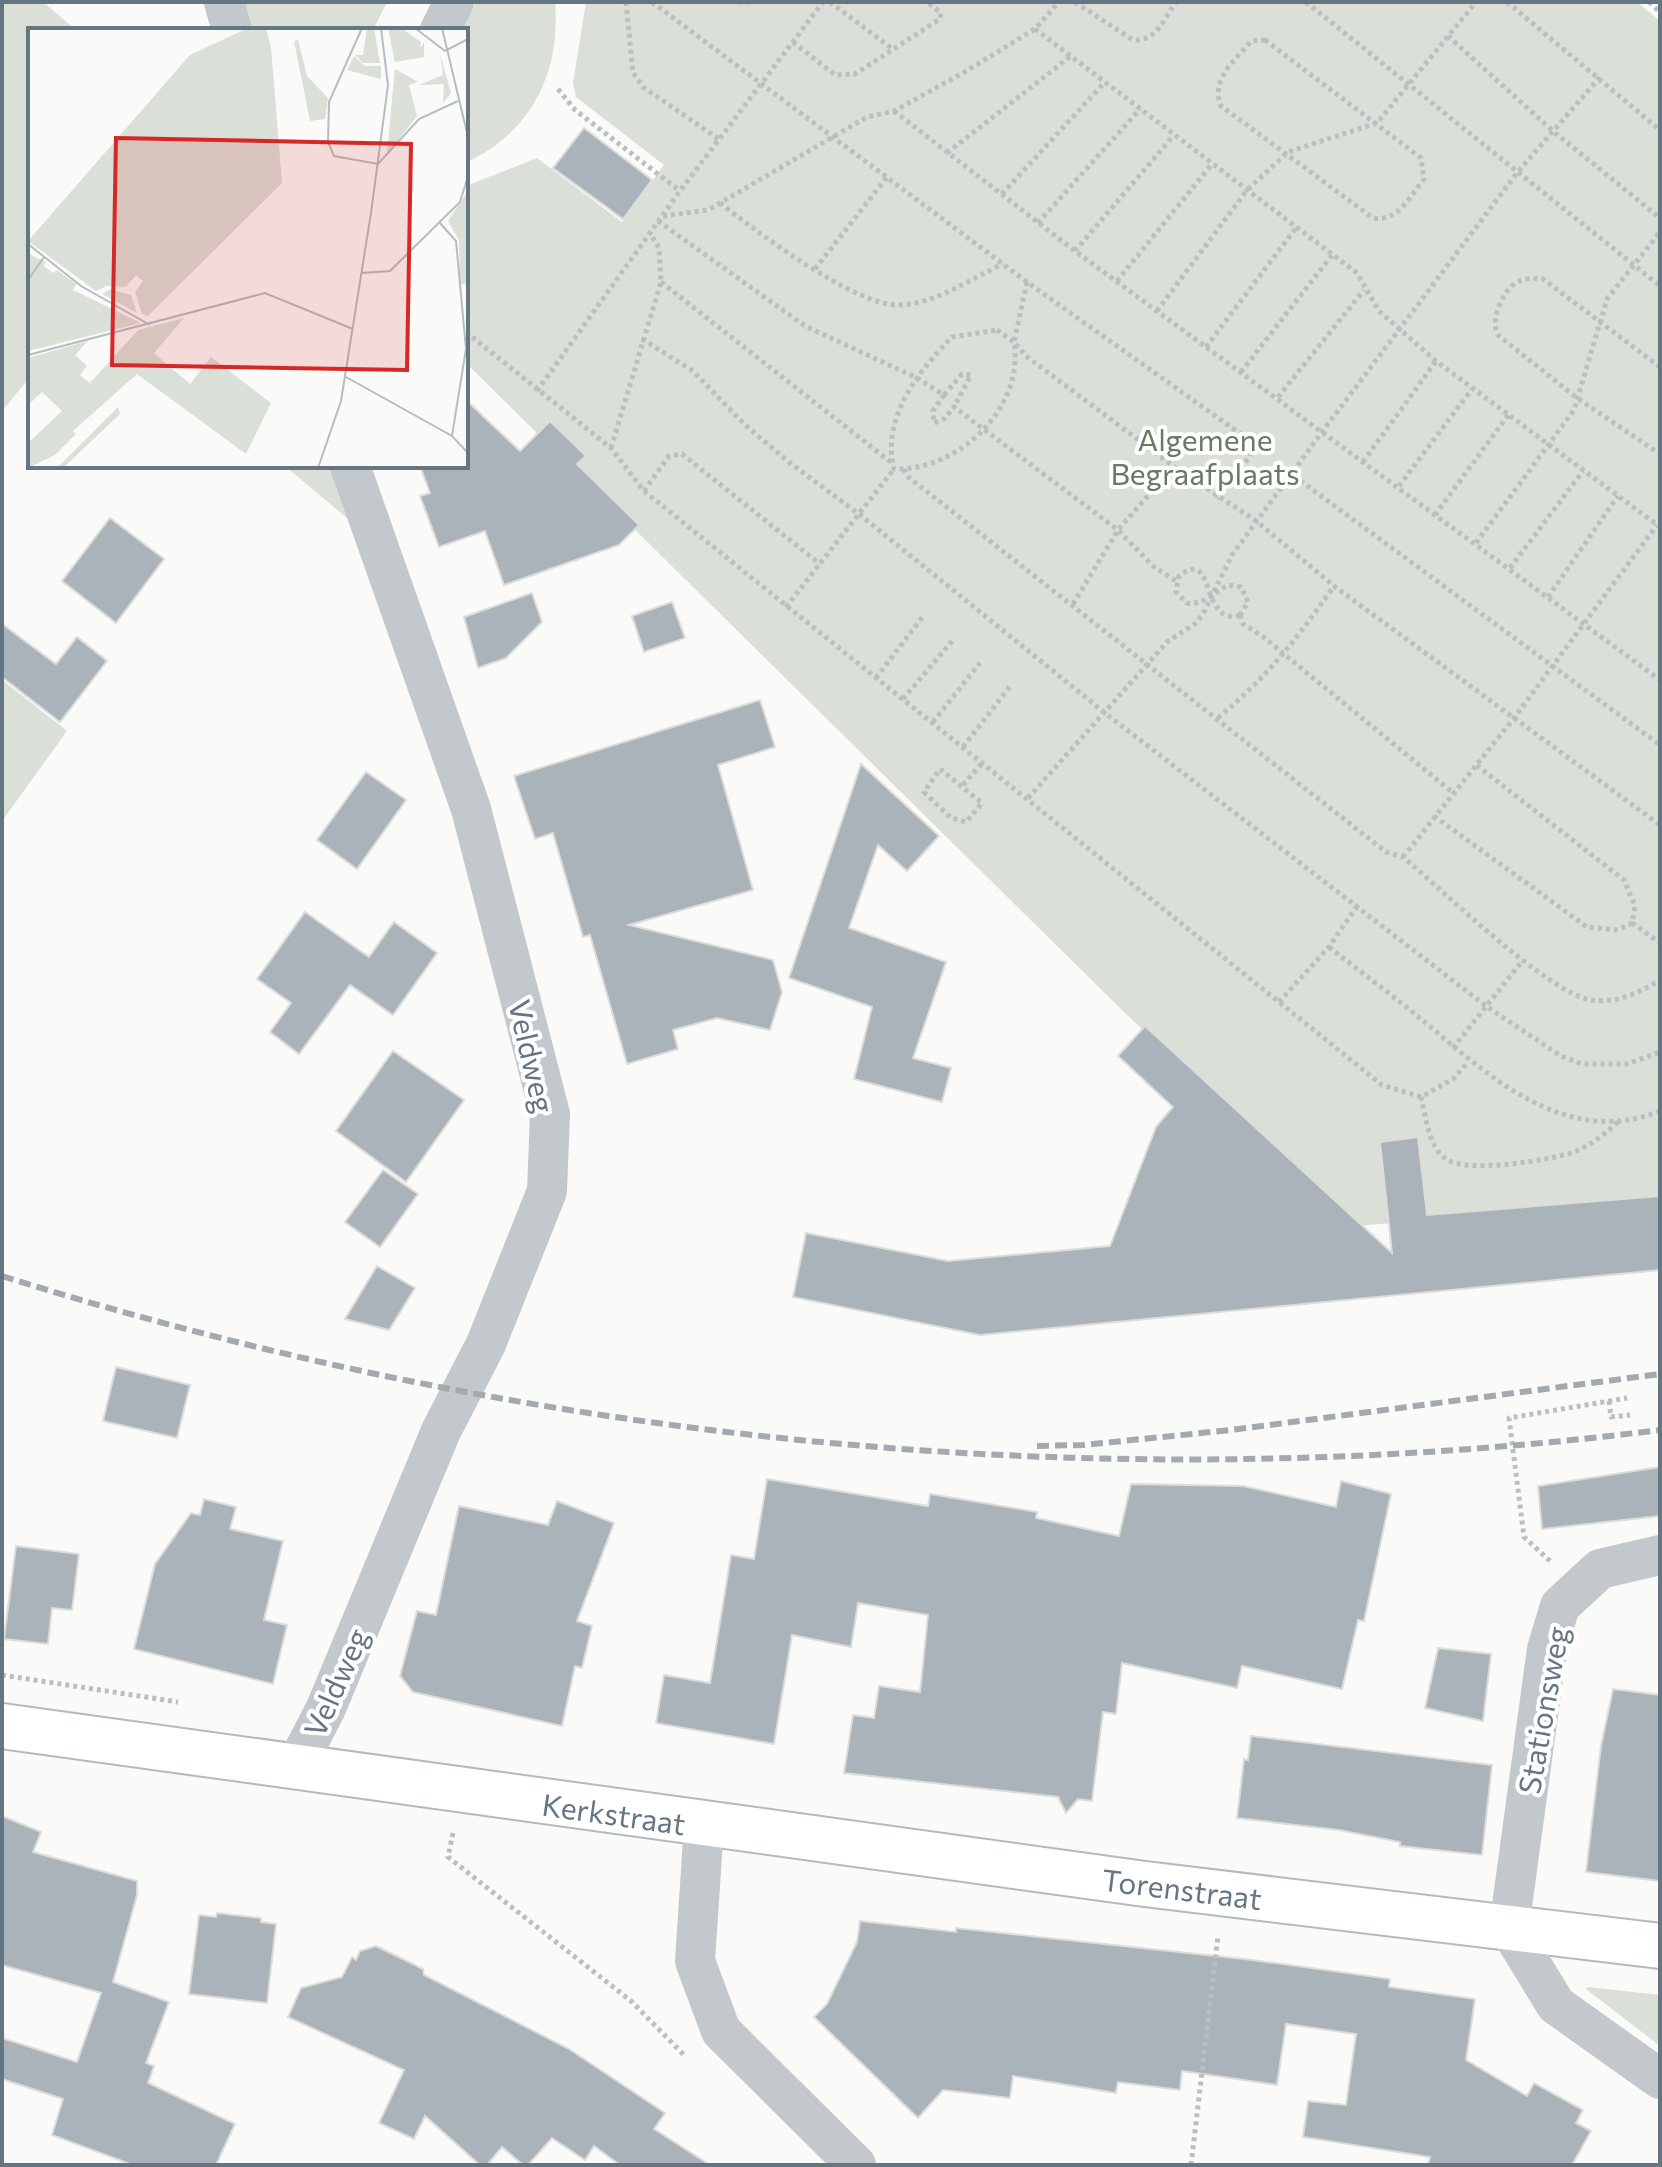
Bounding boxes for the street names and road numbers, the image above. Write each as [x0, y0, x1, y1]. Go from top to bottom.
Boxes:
street label: Veldweg [502, 996, 564, 1116]
street label: Veldweg [295, 1622, 375, 1742]
street label: Stationsweg [1509, 1623, 1575, 1797]
street label: Kerkstraat [540, 1785, 688, 1841]
street label: Torenstraat [1100, 1860, 1264, 1916]

